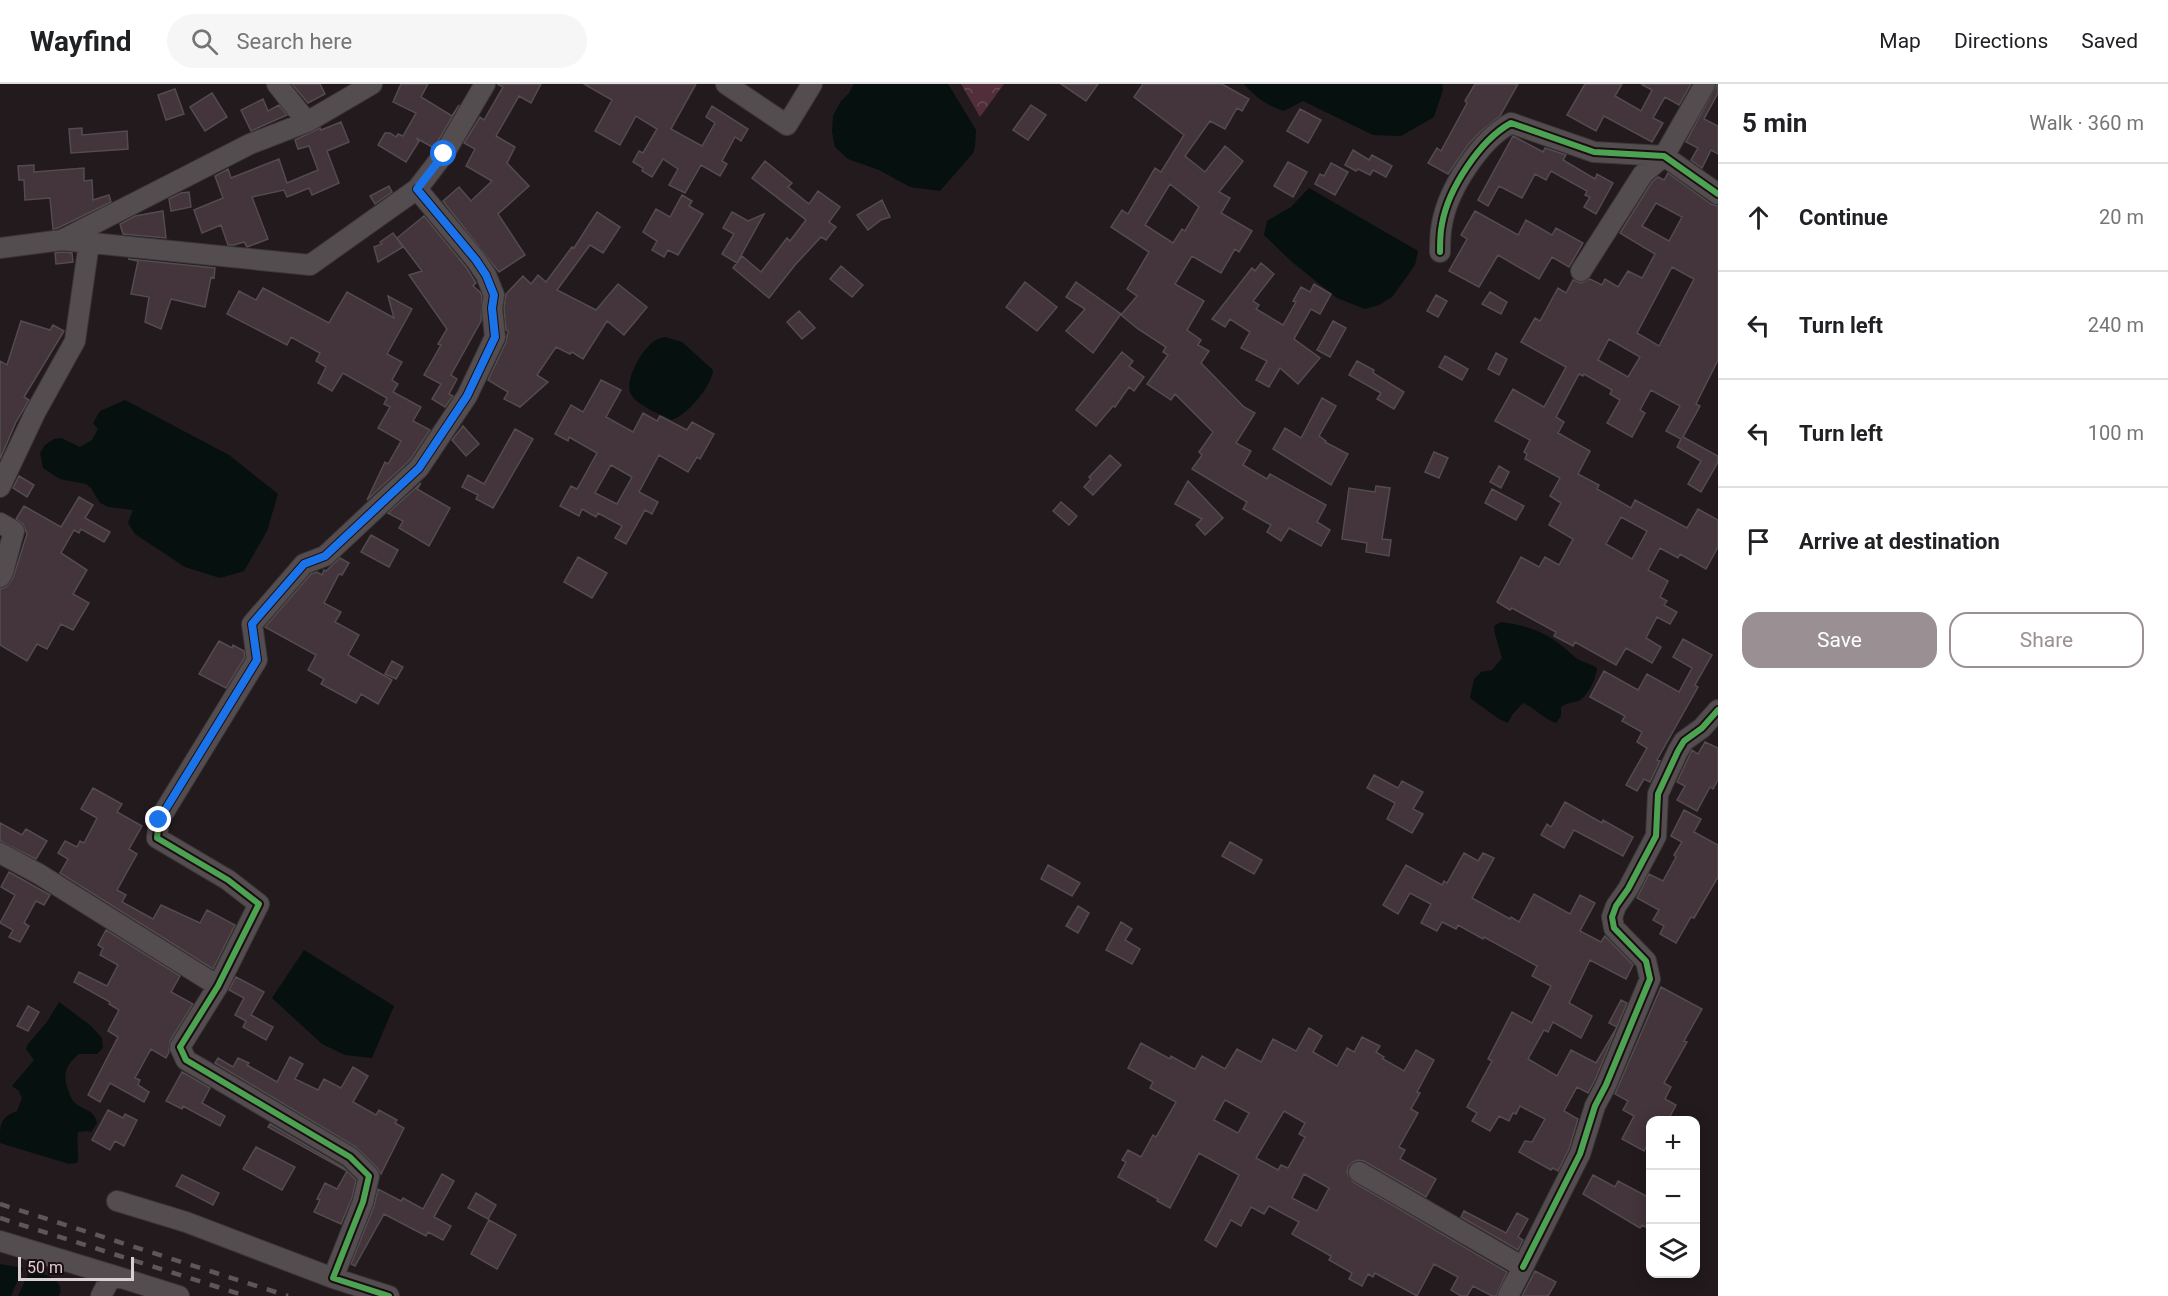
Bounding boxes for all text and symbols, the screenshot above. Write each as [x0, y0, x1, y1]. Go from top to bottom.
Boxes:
search box [167, 14, 587, 68]
text: Wayfind [30, 25, 131, 58]
icon: search [188, 25, 221, 58]
text: Search here [236, 29, 352, 54]
text: Map [1879, 29, 1921, 53]
text: Directions [1954, 29, 2048, 53]
text: Saved [2081, 29, 2138, 53]
text: 5 min [1742, 108, 1807, 138]
text: Walk · 360 m [2029, 111, 2144, 135]
route start [430, 140, 456, 166]
icon: ahead [1742, 201, 1775, 234]
text: Continue [1799, 205, 1888, 230]
text: 20 m [2099, 205, 2144, 229]
icon: left [1742, 309, 1775, 342]
text: Turn left [1799, 313, 1883, 338]
text: 240 m [2088, 313, 2144, 337]
icon: left [1742, 417, 1775, 450]
text: Turn left [1799, 421, 1883, 446]
text: 100 m [2088, 421, 2144, 445]
icon: arrive [1742, 525, 1775, 558]
text: Arrive at destination [1799, 529, 2000, 554]
button: Save [1742, 612, 1937, 668]
button: Share [1949, 612, 2144, 668]
route end [145, 806, 171, 832]
map controls [1646, 1116, 1700, 1278]
button: + [1646, 1116, 1700, 1170]
button: − [1646, 1170, 1700, 1224]
button: layers [1646, 1224, 1700, 1278]
scale bar [18, 1254, 134, 1282]
text: 50 m [27, 1258, 63, 1277]

